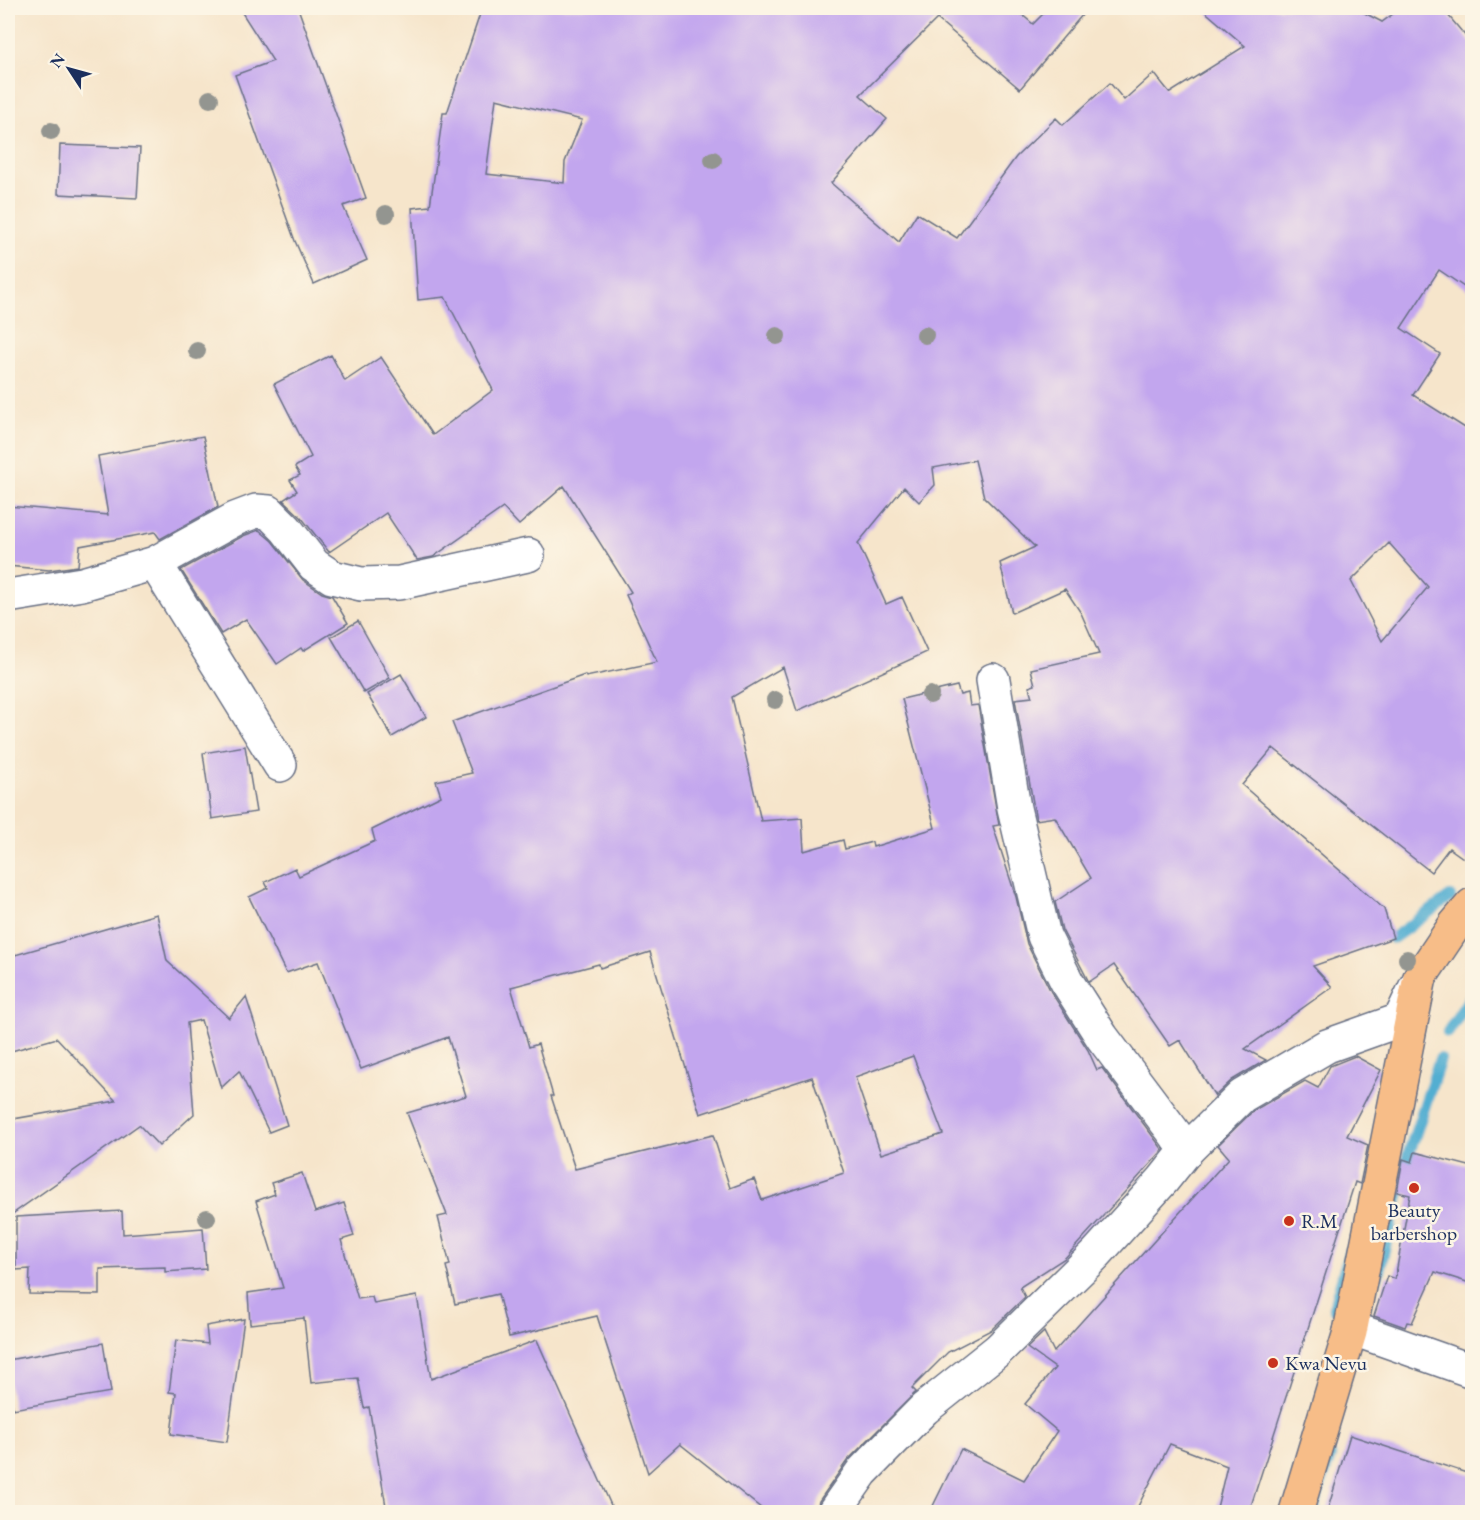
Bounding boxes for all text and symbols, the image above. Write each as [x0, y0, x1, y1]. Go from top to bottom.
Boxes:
north arrow [39, 39, 99, 99]
text: N [45, 49, 70, 72]
marker: Beauty barbershop [1407, 1181, 1421, 1195]
place label: Beauty barbershop [1371, 1197, 1457, 1246]
place label: R.M [1301, 1208, 1338, 1234]
marker: R.M [1282, 1214, 1296, 1228]
place label: Kwa Nevu [1285, 1350, 1367, 1376]
marker: Kwa Nevu [1266, 1356, 1280, 1370]

